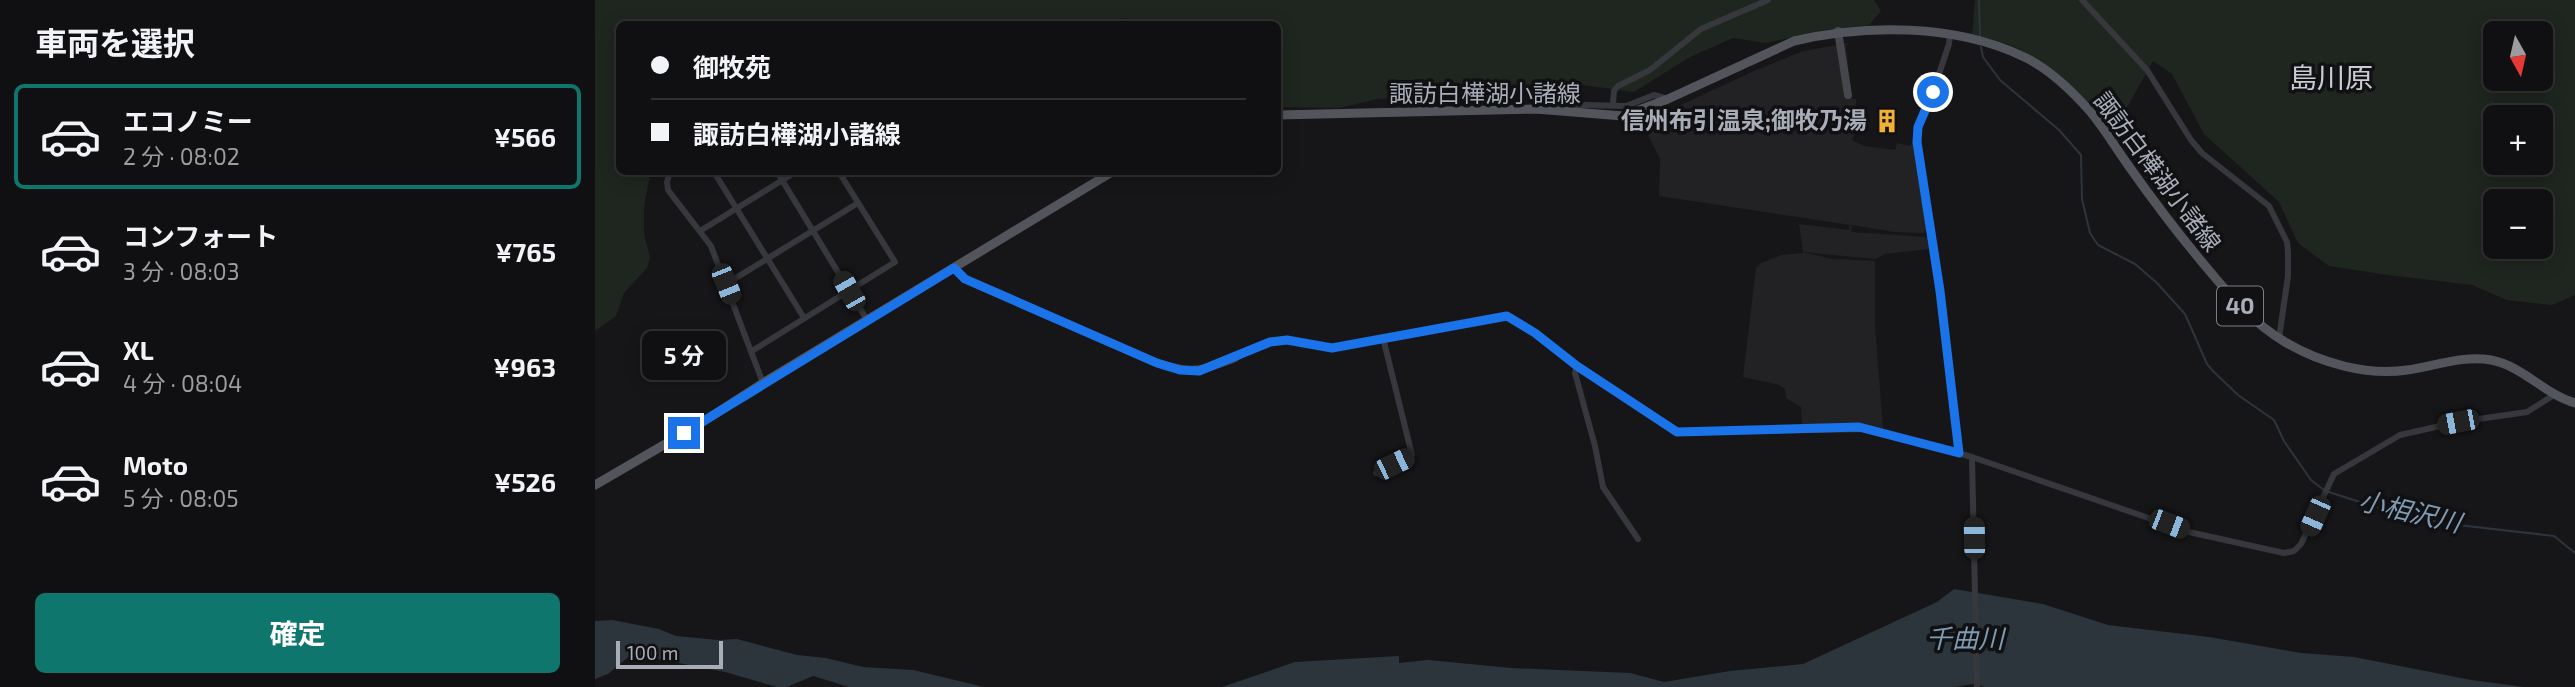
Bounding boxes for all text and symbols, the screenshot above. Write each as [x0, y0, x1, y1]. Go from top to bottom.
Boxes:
north arrow [2483, 21, 2553, 91]
map controls [2483, 21, 2553, 259]
text: 車両を選択 [35, 23, 195, 61]
text: 御牧苑 [693, 51, 771, 82]
district label: 島川原 [2289, 60, 2373, 94]
route start [1917, 76, 1949, 108]
street label: 諏訪白樺湖小諸線 [1389, 78, 1581, 107]
street label: 諏訪白樺湖小諸線 [2089, 86, 2228, 256]
icon: car [39, 105, 102, 168]
text: エコノミー [123, 105, 253, 136]
place label: 信州布引温泉;御牧乃湯 [1621, 105, 1867, 134]
button: + [2483, 105, 2553, 175]
building icon: 信州布引温泉;御牧乃湯 [1873, 107, 1901, 135]
text: 諏訪白樺湖小諸線 [693, 118, 901, 149]
text: ¥566 [494, 121, 556, 152]
text: 2 分 · 08:02 [123, 142, 240, 170]
button: − [2483, 189, 2553, 259]
icon: car [39, 220, 102, 283]
text: コンフォート [123, 220, 278, 251]
text: ¥765 [495, 236, 556, 267]
text: 3 分 · 08:03 [123, 257, 240, 285]
car [709, 261, 744, 307]
car [830, 268, 869, 314]
road number: 40 [2217, 286, 2263, 326]
callout: 5 分 [642, 332, 726, 380]
text: XL [123, 334, 154, 365]
icon: car [39, 335, 102, 398]
text: 5 分 [664, 341, 704, 369]
text: ¥963 [493, 351, 556, 382]
text: 4 分 · 08:04 [123, 369, 242, 397]
car [2436, 408, 2481, 436]
route end [668, 417, 700, 449]
car [1371, 445, 1418, 483]
text: Moto [123, 449, 188, 480]
icon: car [39, 450, 102, 513]
text: ¥526 [494, 466, 556, 497]
text: 5 分 · 08:05 [123, 484, 239, 512]
water label: 小相沢川 [2356, 484, 2467, 538]
car [2297, 493, 2334, 539]
car [2146, 507, 2193, 541]
car [1964, 517, 1985, 559]
button: 確定 [35, 593, 560, 673]
water label: 千曲川 [1926, 622, 2007, 653]
scale bar [616, 638, 723, 670]
text: 100 m [627, 641, 678, 664]

